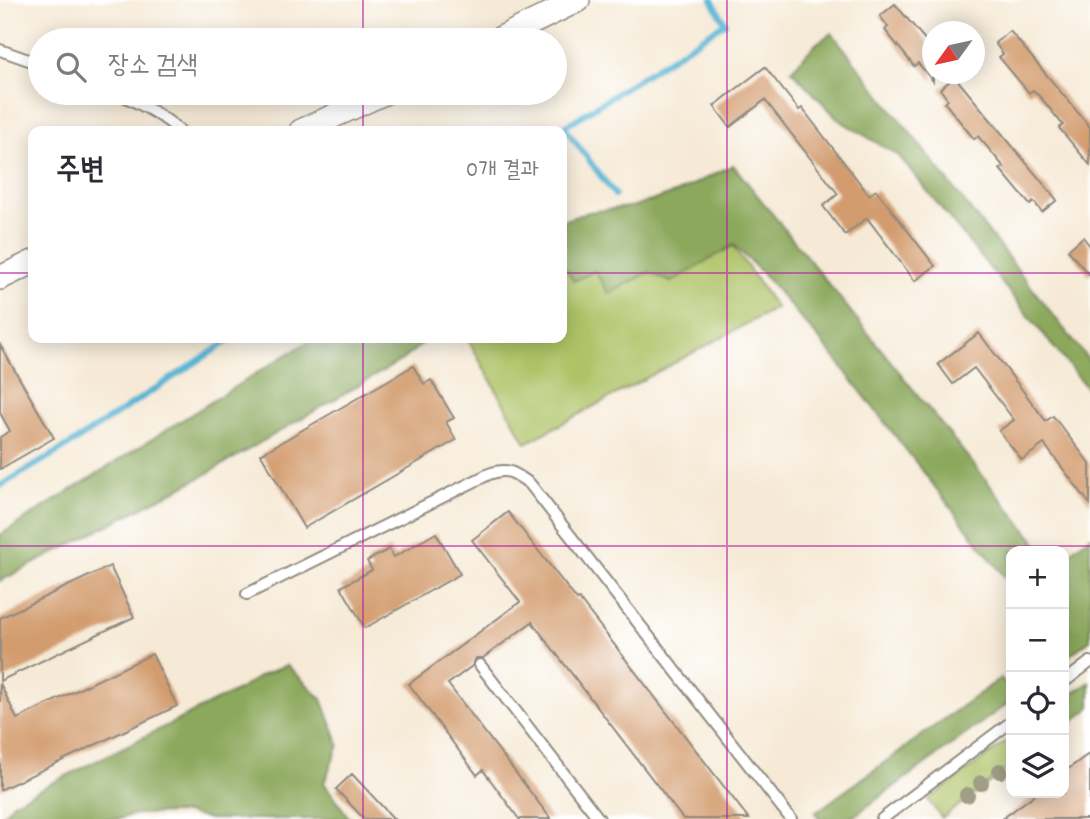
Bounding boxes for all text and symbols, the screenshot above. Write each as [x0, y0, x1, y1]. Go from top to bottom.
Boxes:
north arrow [922, 21, 985, 84]
search box [28, 28, 567, 105]
icon: search [52, 48, 90, 86]
text: 장소 검색 [108, 48, 198, 85]
text: 주변 [56, 151, 104, 194]
text: 0개 결과 [466, 155, 539, 188]
map controls [1006, 546, 1069, 798]
button: + [1006, 546, 1069, 609]
button: − [1006, 609, 1069, 672]
button: locate [1006, 672, 1069, 735]
button: layers [1006, 735, 1069, 798]

